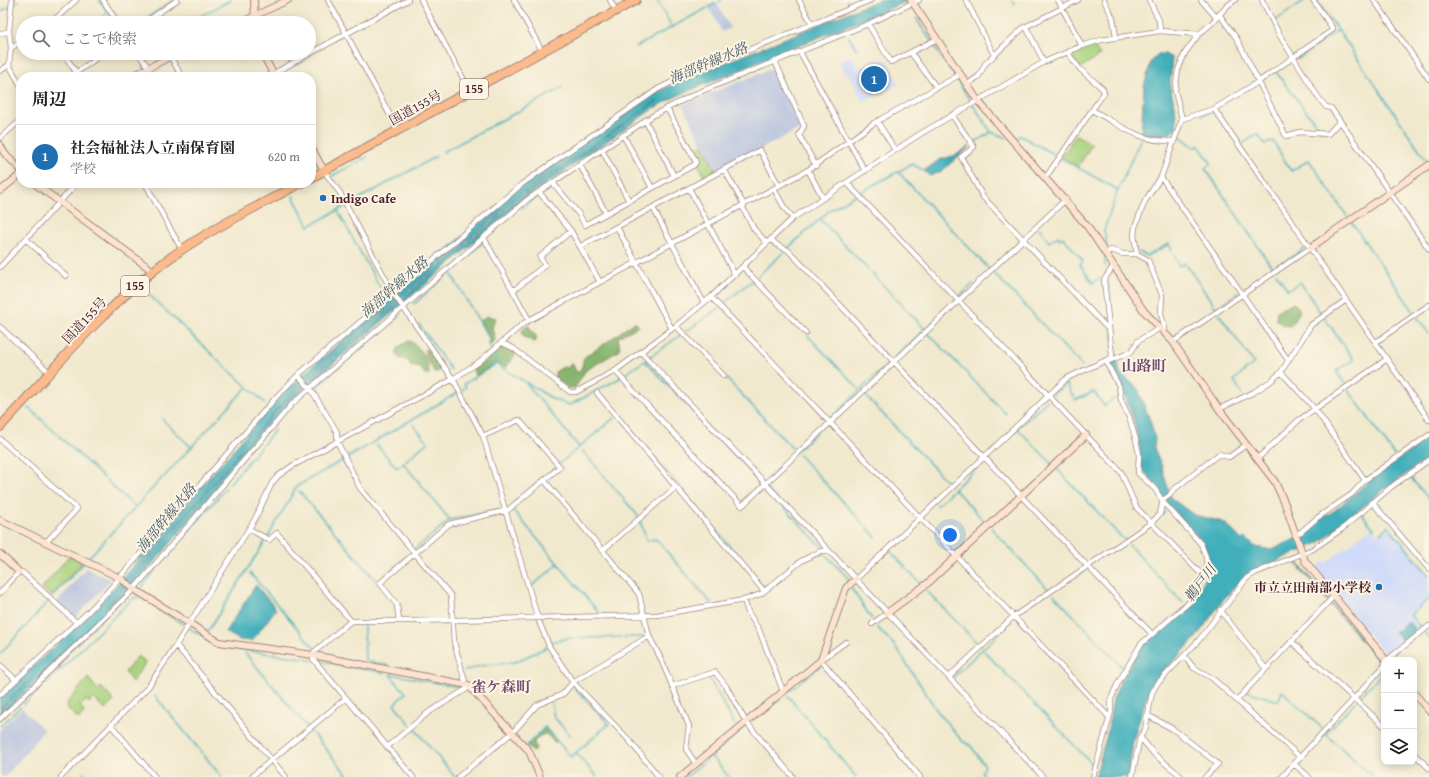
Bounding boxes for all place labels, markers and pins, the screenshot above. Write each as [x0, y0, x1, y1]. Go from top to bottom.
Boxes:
pin: 1 [861, 64, 887, 94]
place label: Indigo Cafe [331, 189, 396, 208]
marker: Indigo Cafe [318, 193, 328, 203]
place label: 市立立田南部小学校 [1254, 578, 1372, 597]
marker: 市立立田南部小学校 [1374, 582, 1384, 592]

